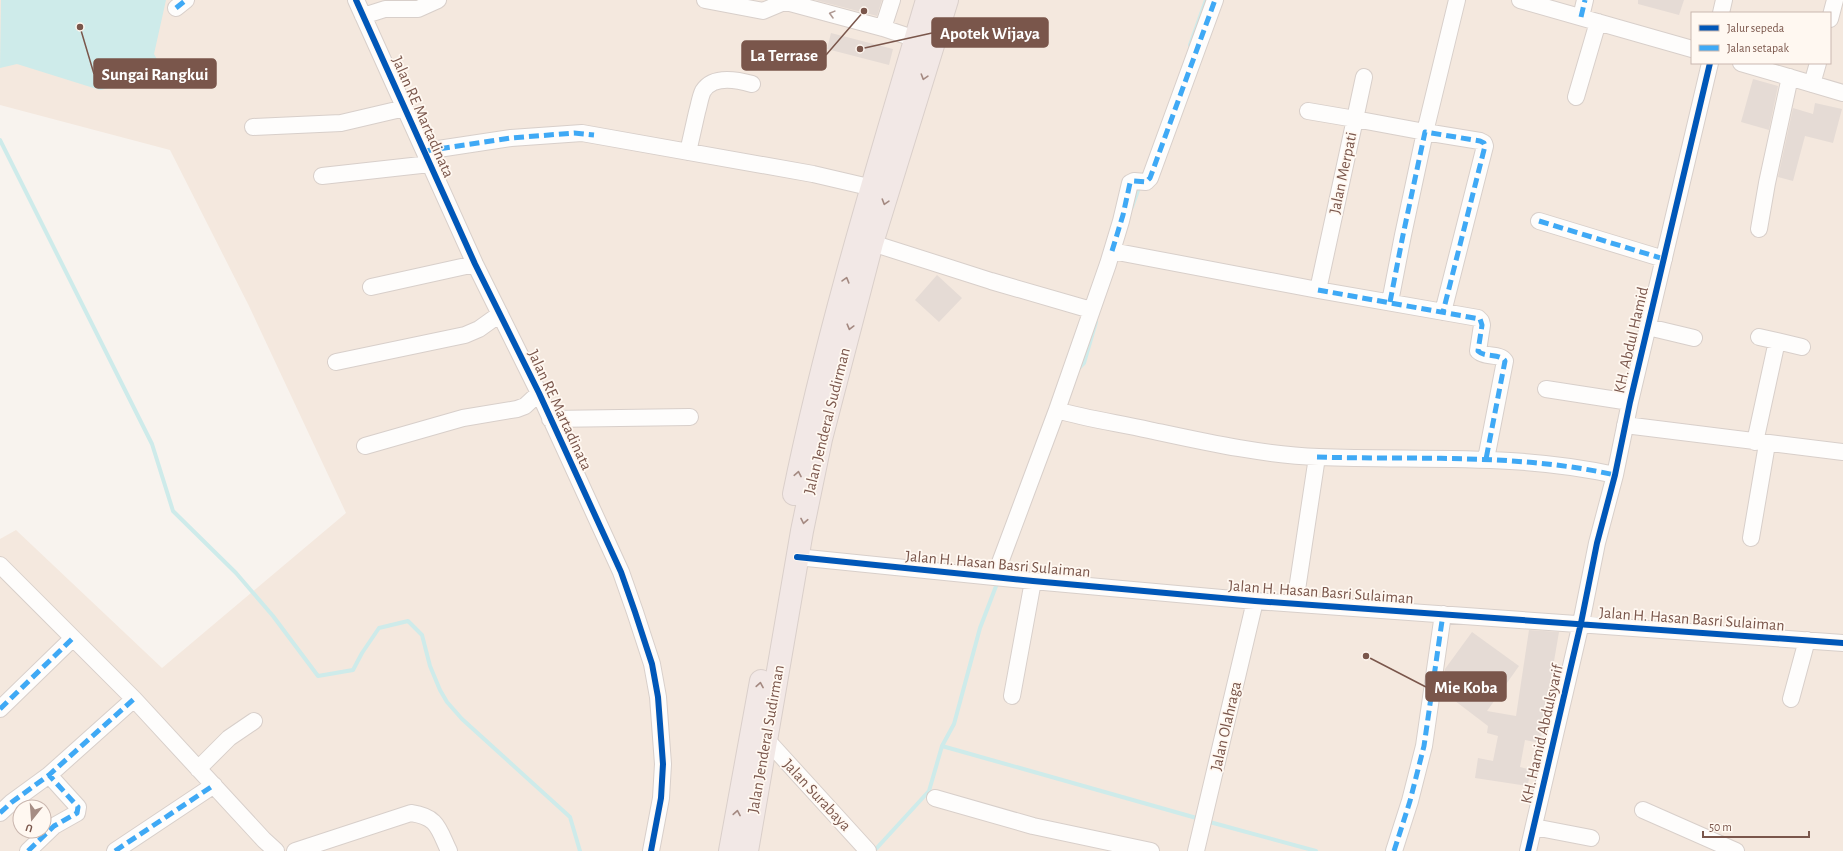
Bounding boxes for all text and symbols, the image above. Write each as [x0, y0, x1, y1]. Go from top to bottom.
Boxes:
one-way arrow [829, 10, 836, 19]
legend [1691, 12, 1831, 64]
callout: Apotek Wijaya [932, 18, 1048, 47]
text: Jalur sepeda [1727, 22, 1785, 34]
text: Apotek Wijaya [940, 25, 1040, 43]
callout: La Terrase [742, 41, 826, 70]
text: Jalan setapak [1727, 42, 1790, 54]
text: La Terrase [750, 47, 818, 64]
street label: Jalan RE Martadinata [389, 54, 457, 180]
callout: Sungai Rangkui [94, 59, 216, 88]
text: Sungai Rangkui [102, 66, 208, 83]
one-way arrow [920, 74, 929, 81]
street label: Jalan Merpati [1326, 131, 1360, 215]
one-way arrow [881, 198, 890, 205]
one-way arrow [841, 277, 850, 284]
street label: KH. Abdul Hamid [1611, 285, 1651, 395]
one-way arrow [846, 323, 855, 330]
street label: Jalan Jenderal Sudirman [801, 346, 853, 496]
street label: Jalan RE Martadinata [525, 347, 595, 473]
one-way arrow [793, 471, 802, 477]
one-way arrow [800, 518, 808, 524]
street label: Jalan H. Hasan Basri Sulaiman [905, 548, 1091, 580]
street label: Jalan H. Hasan Basri Sulaiman [1228, 578, 1414, 606]
street label: Jalan H. Hasan Basri Sulaiman [1599, 605, 1785, 633]
street label: KH. Hamid Abdulsyarif [1518, 662, 1567, 805]
street label: Jalan Jenderal Sudirman [745, 664, 787, 814]
callout: Mie Koba [1426, 672, 1506, 701]
text: Mie Koba [1434, 679, 1498, 696]
street label: Jalan Olahraga [1208, 680, 1244, 772]
one-way arrow [755, 682, 764, 688]
street label: Jalan Surabaya [779, 756, 854, 835]
north arrow [12, 799, 52, 839]
one-way arrow [732, 810, 741, 816]
scale bar [1703, 813, 1809, 839]
text: 50 m [1709, 821, 1732, 833]
text: U [24, 822, 34, 834]

